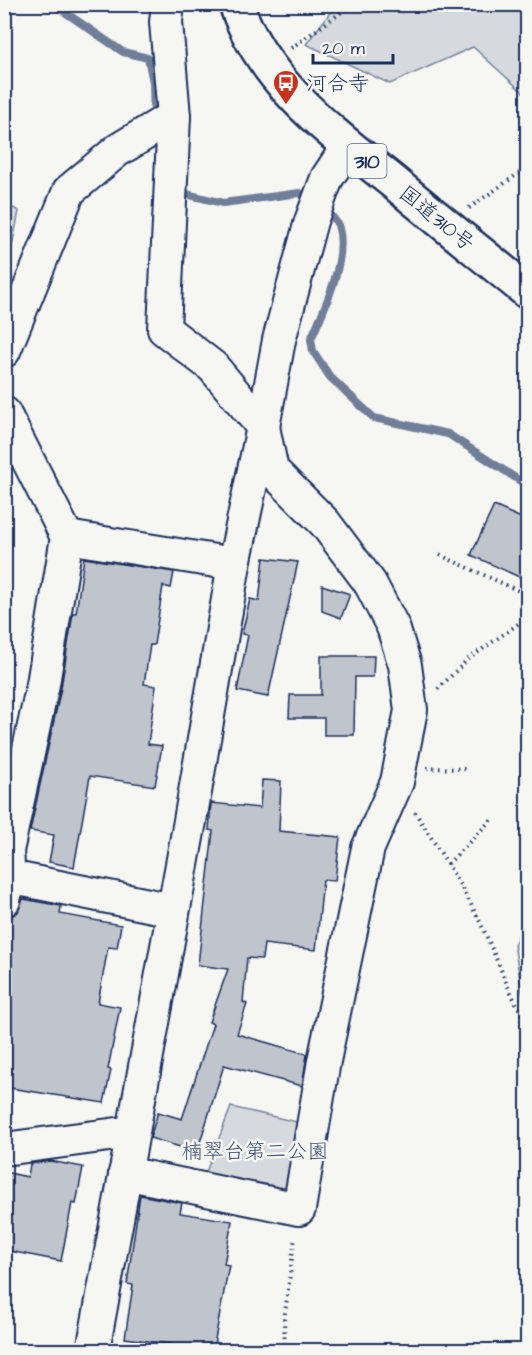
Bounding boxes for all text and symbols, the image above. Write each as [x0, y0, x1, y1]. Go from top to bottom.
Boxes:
scale bar [313, 27, 392, 65]
text: 20 m [322, 36, 365, 61]
bus stop icon: 河合寺 [271, 68, 301, 106]
place label: 河合寺 [306, 69, 369, 98]
road number: 310 [348, 144, 386, 178]
street label: 国道310号 [393, 179, 481, 258]
park label: 楠翠台第二公園 [182, 1137, 329, 1166]

